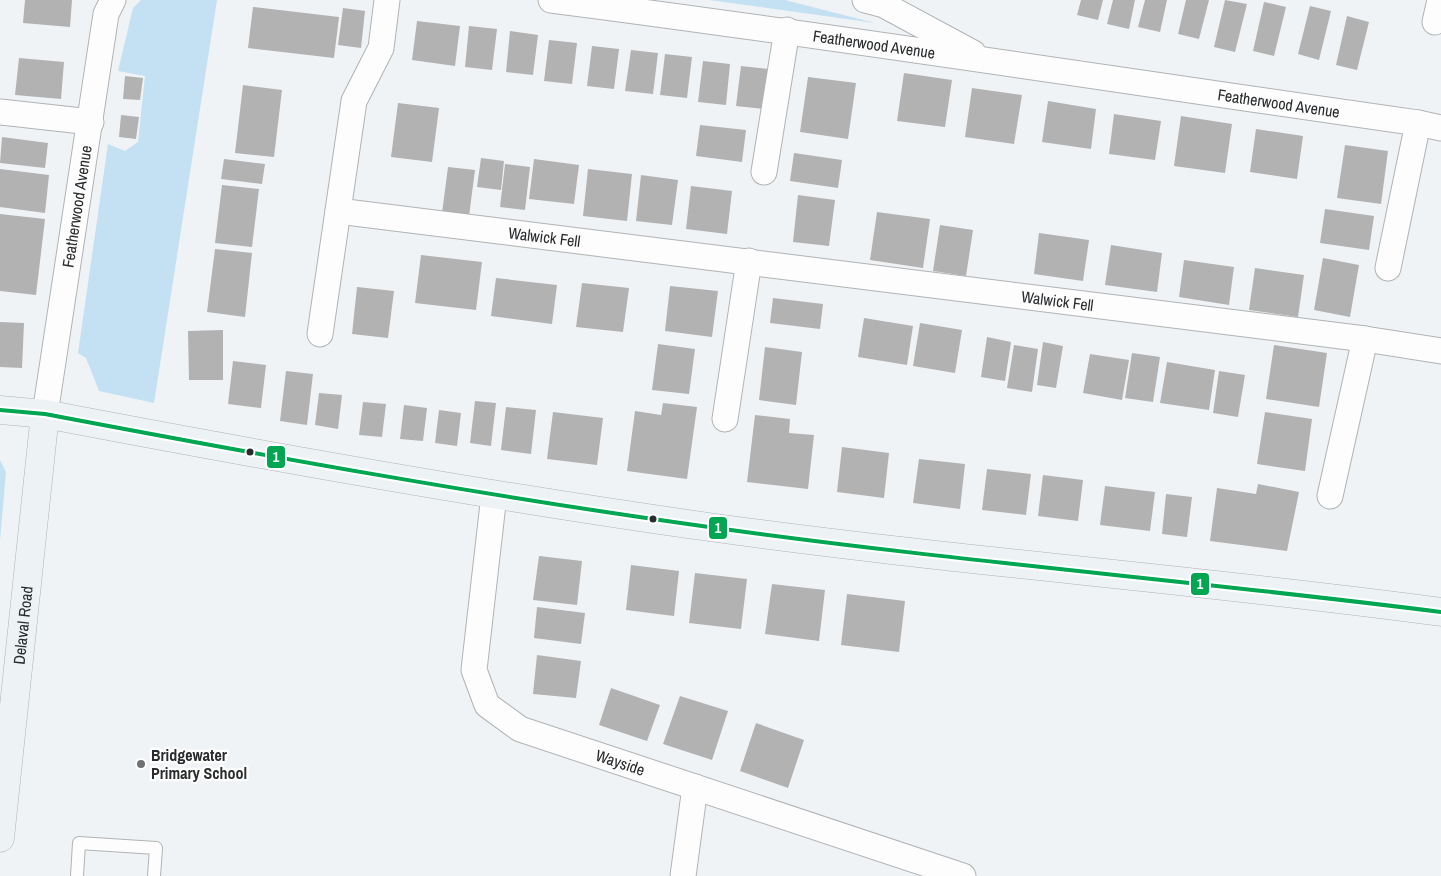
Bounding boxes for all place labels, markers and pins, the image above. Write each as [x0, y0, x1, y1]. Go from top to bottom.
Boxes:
unlabelled marker [245, 447, 255, 457]
unlabelled marker [648, 514, 658, 524]
place label: Bridgewater Primary School [151, 744, 247, 784]
marker: Bridgewater Primary School [135, 758, 147, 770]

